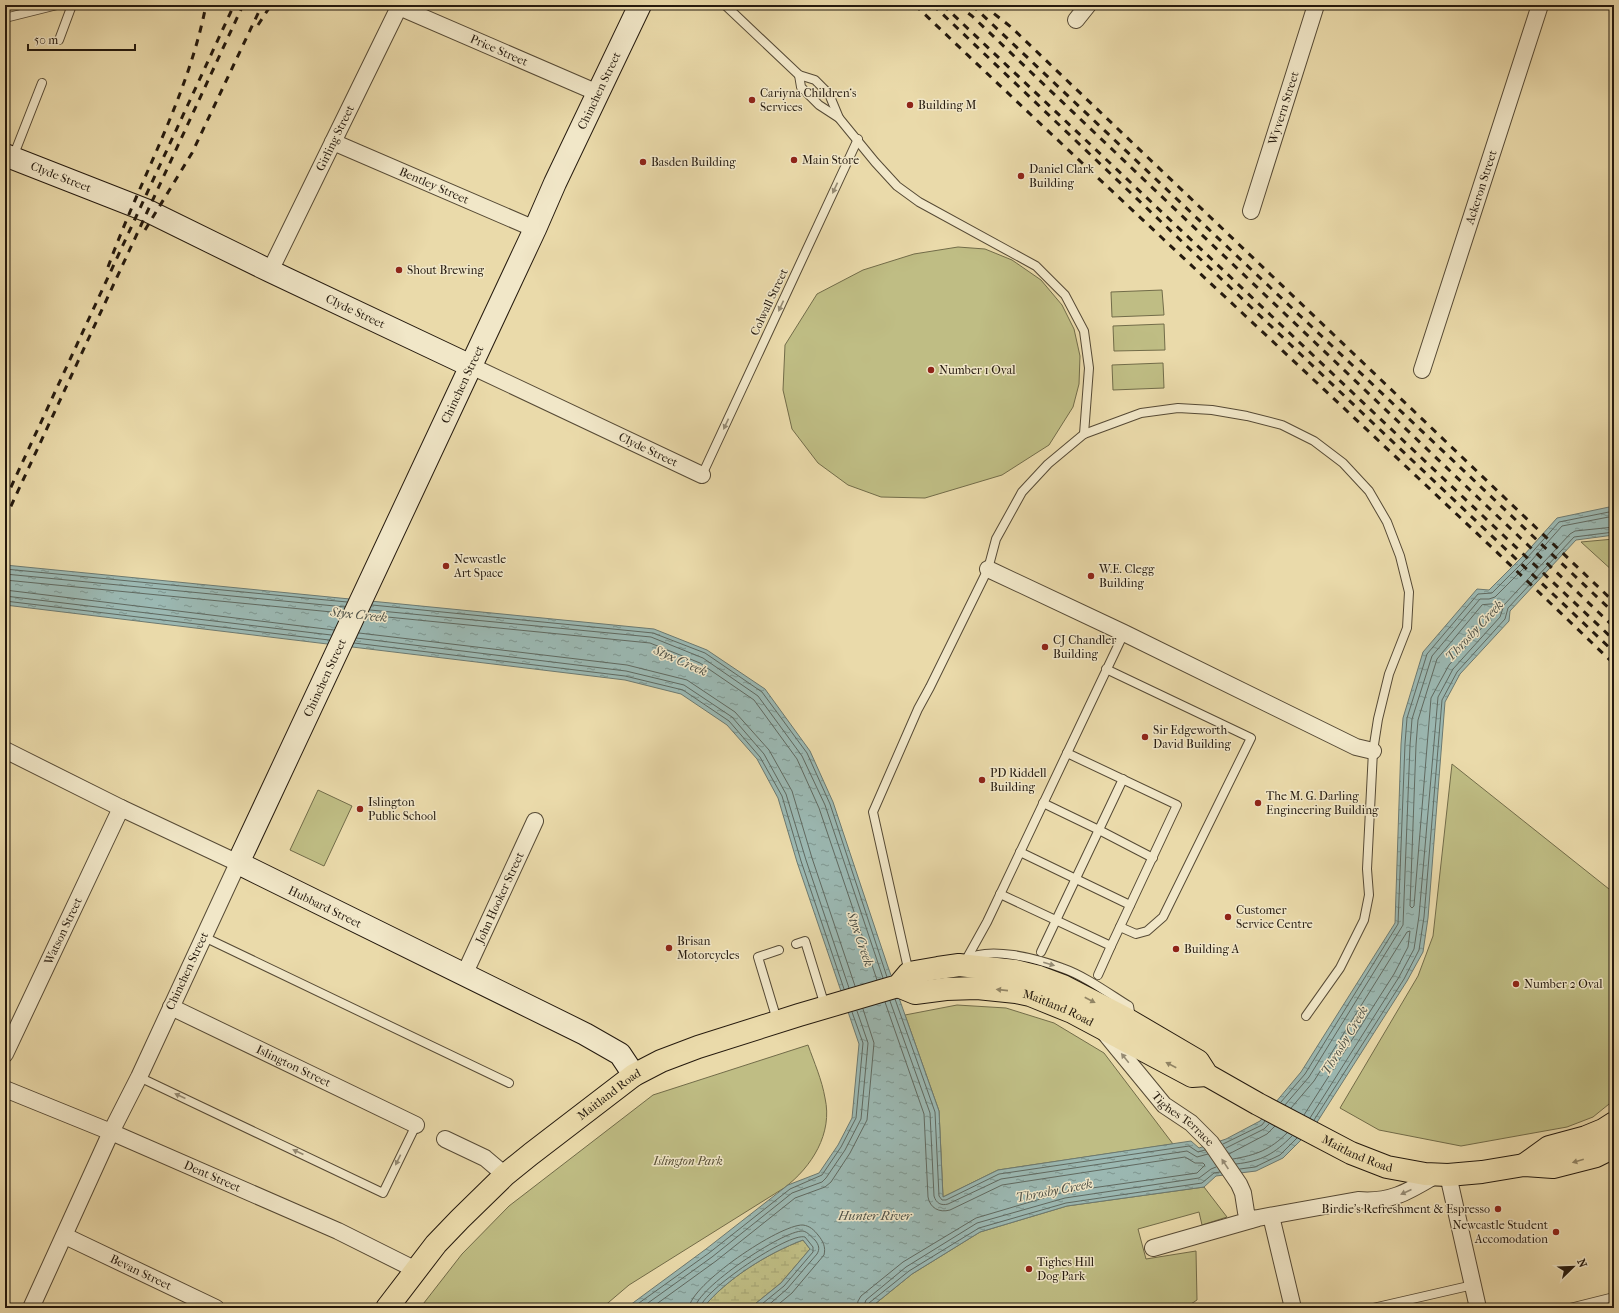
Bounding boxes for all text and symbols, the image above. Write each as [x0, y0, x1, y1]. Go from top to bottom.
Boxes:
scale bar [28, 26, 135, 52]
street label: Price Street [468, 32, 531, 69]
text: 50 m [34, 33, 58, 47]
street label: Chinchen Street [575, 49, 624, 132]
street label: Wyvern Street [1265, 69, 1302, 147]
place label: Cariyna Children‘s Services [760, 86, 857, 114]
marker: Cariyna Children‘s Services [747, 95, 757, 105]
place label: Building M [918, 98, 976, 112]
marker: Building M [905, 100, 915, 110]
street label: Girling Street [313, 102, 357, 173]
street label: Ackeron Street [1462, 148, 1500, 227]
place label: Main Store [802, 153, 859, 167]
place label: Basden Building [651, 155, 736, 169]
marker: Main Store [789, 155, 799, 165]
marker: Basden Building [638, 157, 648, 167]
street label: Clyde Street [29, 159, 94, 195]
place label: Daniel Clark Building [1029, 162, 1095, 190]
street label: Bentley Street [397, 164, 472, 207]
marker: Daniel Clark Building [1016, 171, 1026, 181]
one-way arrow [832, 182, 838, 193]
place label: Shout Brewing [407, 263, 485, 277]
marker: Shout Brewing [394, 265, 404, 275]
street label: Colwall Street [747, 266, 791, 338]
street label: Clyde Street [324, 291, 388, 332]
one-way arrow [778, 300, 784, 311]
street label: Chinchen Street [438, 342, 487, 426]
place label: Number 1 Oval [939, 363, 1016, 377]
marker: Number 1 Oval [926, 365, 936, 375]
one-way arrow [723, 418, 729, 429]
street label: Clyde Street [616, 430, 681, 470]
place label: Newcastle Art Space [453, 552, 506, 580]
marker: Newcastle Art Space [441, 561, 451, 571]
place label: W.E. Clegg Building [1098, 562, 1155, 590]
marker: W.E. Clegg Building [1086, 571, 1096, 581]
water label: Throsby Creek [1442, 597, 1507, 664]
water label: Styx Creek [329, 604, 388, 625]
place label: CJ Chandler Building [1053, 633, 1117, 661]
street label: Chinchen Street [301, 636, 349, 719]
water label: Styx Creek [651, 642, 710, 679]
marker: CJ Chandler Building [1040, 642, 1050, 652]
place label: Sir Edgeworth David Building [1153, 723, 1232, 751]
marker: Sir Edgeworth David Building [1140, 732, 1150, 742]
place label: PD Riddell Building [990, 766, 1047, 794]
marker: PD Riddell Building [977, 775, 987, 785]
place label: The M. G. Darling Engineering Building [1266, 789, 1379, 817]
place label: Islington Public School [368, 795, 437, 823]
marker: The M. G. Darling Engineering Building [1253, 798, 1263, 808]
marker: Islington Public School [355, 804, 365, 814]
street label: John Hooker Street [472, 849, 527, 947]
street label: Hubbard Street [286, 883, 365, 931]
street label: Watson Street [41, 895, 85, 968]
place label: Customer Service Centre [1236, 903, 1313, 931]
water label: Styx Creek [844, 909, 877, 969]
marker: Customer Service Centre [1223, 912, 1233, 922]
street label: Chinchen Street [163, 929, 211, 1012]
place label: Brisan Motorcycles [677, 934, 740, 962]
place label: Building A [1184, 942, 1239, 956]
marker: Brisan Motorcycles [664, 943, 674, 953]
marker: Building A [1171, 944, 1181, 954]
one-way arrow [1044, 961, 1056, 967]
place label: Number 2 Oval [1524, 977, 1603, 991]
marker: Number 2 Oval [1511, 979, 1521, 989]
one-way arrow [996, 987, 1008, 994]
street label: Maitland Road [1022, 987, 1096, 1029]
one-way arrow [1084, 997, 1096, 1003]
water label: Throsby Creek [1318, 1003, 1371, 1078]
street label: Islington Street [254, 1042, 334, 1090]
one-way arrow [1121, 1052, 1129, 1063]
one-way arrow [1165, 1061, 1177, 1068]
street label: Maitland Road [575, 1066, 643, 1123]
street label: Tighes Terrace [1149, 1089, 1217, 1149]
one-way arrow [175, 1093, 186, 1099]
street label: Maitland Road [1320, 1132, 1394, 1175]
one-way arrow [292, 1149, 303, 1155]
park label: Islington Park [652, 1154, 723, 1168]
one-way arrow [395, 1155, 402, 1166]
street label: Dent Street [182, 1158, 244, 1195]
one-way arrow [1221, 1159, 1229, 1169]
one-way arrow [1571, 1159, 1584, 1165]
water label: Throsby Creek [1014, 1176, 1094, 1205]
one-way arrow [1401, 1189, 1412, 1195]
place label: Birdie’s Refreshment & Espresso [1322, 1202, 1490, 1216]
marker: Birdie’s Refreshment & Espresso [1493, 1204, 1503, 1214]
water label: Hunter River [837, 1208, 913, 1223]
place label: Newcastle Student Accomodation [1452, 1218, 1549, 1246]
marker: Newcastle Student Accomodation [1551, 1227, 1561, 1237]
north arrow [1553, 1247, 1593, 1287]
street label: Bevan Street [108, 1252, 174, 1293]
place label: Tighes Hill Dog Park [1037, 1255, 1095, 1283]
text: N [1574, 1257, 1590, 1270]
marker: Tighes Hill Dog Park [1024, 1264, 1034, 1274]

